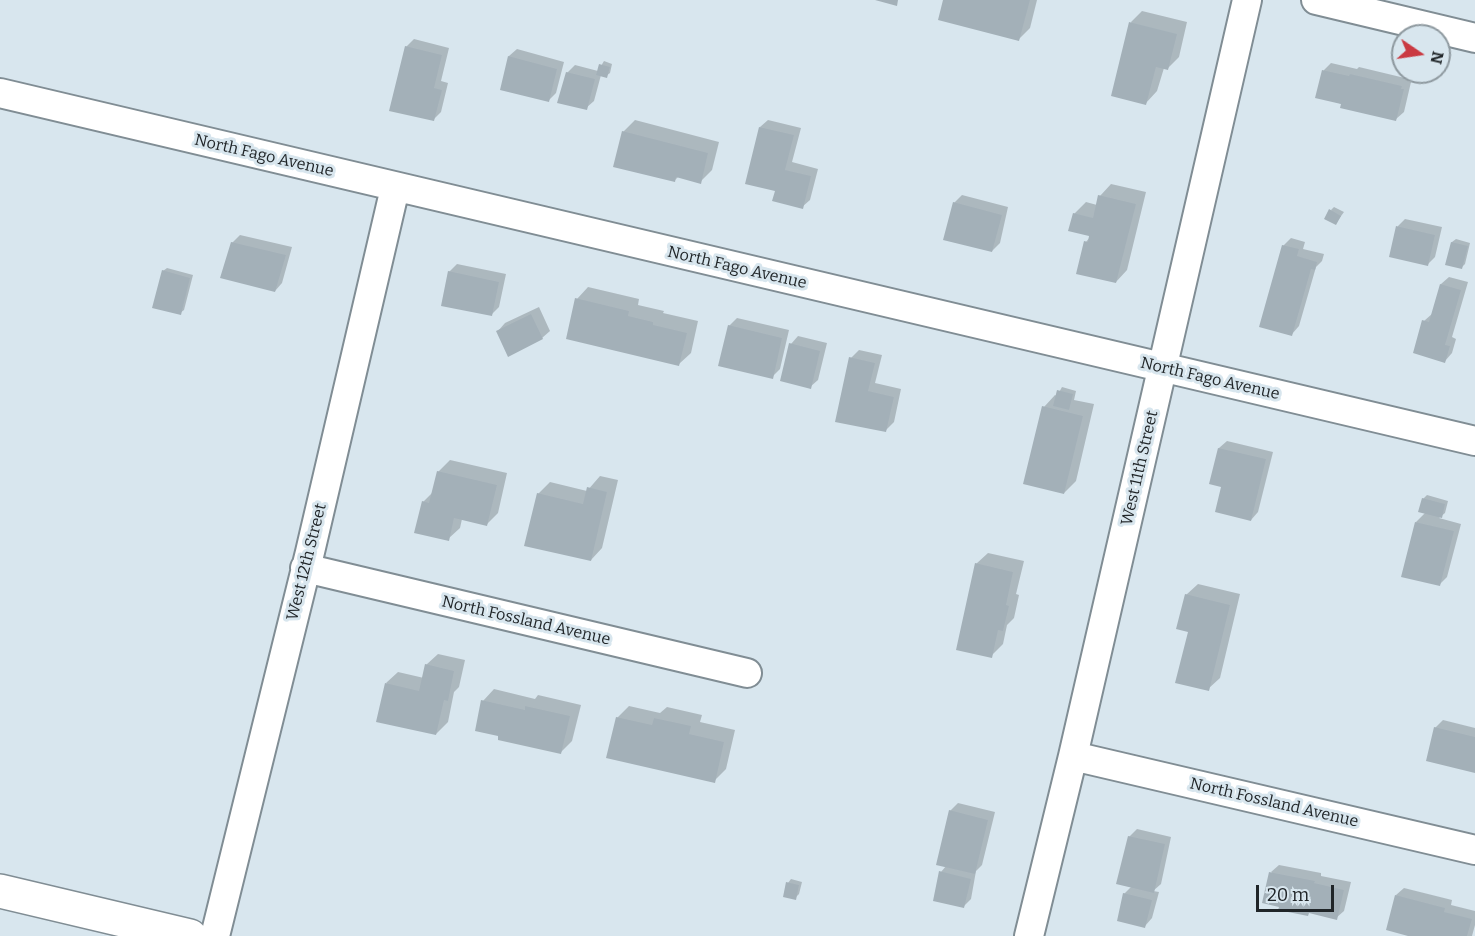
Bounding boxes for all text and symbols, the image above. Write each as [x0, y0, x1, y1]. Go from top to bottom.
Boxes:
north arrow [1391, 24, 1451, 84]
text: N [1426, 50, 1448, 66]
street label: North Fago Avenue [193, 131, 335, 181]
street label: North Fago Avenue [666, 243, 808, 293]
street label: North Fago Avenue [1139, 354, 1281, 404]
street label: West 11th Street [1117, 409, 1163, 527]
street label: West 12th Street [283, 502, 331, 622]
street label: North Fossland Avenue [440, 592, 612, 650]
street label: North Fossland Avenue [1188, 774, 1360, 832]
scale bar [1259, 873, 1337, 911]
text: 20 m [1267, 884, 1309, 906]

